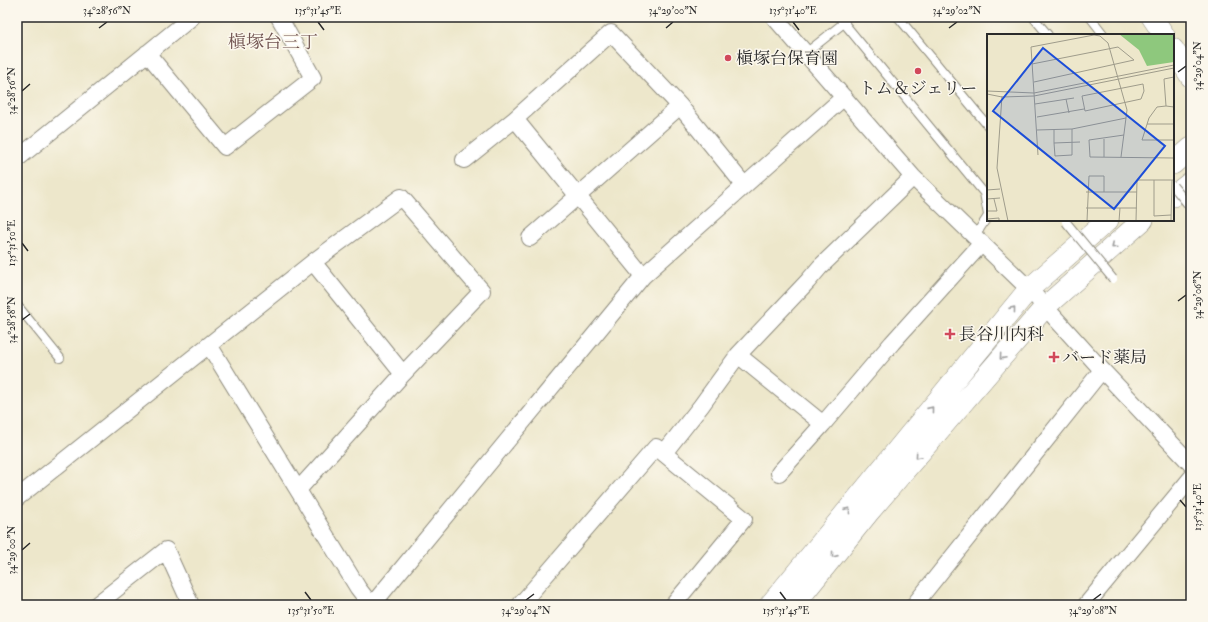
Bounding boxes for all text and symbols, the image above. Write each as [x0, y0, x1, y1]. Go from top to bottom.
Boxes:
text: 34°28'56"N [83, 5, 131, 17]
text: 135°31'45"E [295, 5, 341, 17]
text: 34°29'00"N [648, 5, 698, 17]
text: 135°31'40"E [769, 5, 817, 17]
text: 34°29'02"N [933, 5, 982, 17]
district label: 槇塚台三丁 [228, 31, 318, 54]
inset map [987, 34, 1174, 221]
text: 34°29'04"N [1192, 41, 1204, 91]
place label: 槇塚台保育園 [736, 48, 838, 69]
marker: 槇塚台保育園 [723, 53, 733, 63]
marker: トム＆ジェリー [913, 66, 923, 76]
text: 34°28'56"N [6, 67, 18, 115]
place label: トム＆ジェリー [859, 78, 977, 99]
text: 135°31'50"E [6, 220, 18, 266]
one-way arrow [1111, 241, 1119, 248]
text: 34°29'06"N [1192, 270, 1204, 319]
text: 34°28'58"N [6, 296, 18, 344]
one-way arrow [1008, 306, 1015, 313]
place label: 長谷川内科 [959, 324, 1044, 345]
marker: 長谷川内科 [944, 328, 956, 340]
place label: バード薬局 [1062, 347, 1147, 368]
one-way arrow [1000, 352, 1007, 360]
marker: バード薬局 [1049, 352, 1059, 362]
one-way arrow [926, 407, 933, 414]
one-way arrow [915, 451, 922, 458]
text: 135°31'40"E [1192, 483, 1204, 531]
one-way arrow [844, 508, 851, 515]
text: 34°29'00"N [6, 525, 18, 575]
one-way arrow [832, 551, 839, 558]
text: 135°31'50"E [288, 605, 334, 617]
text: 34°29'04"N [501, 605, 551, 617]
text: 135°31'45"E [763, 605, 809, 617]
text: 34°29'08"N [1069, 605, 1117, 617]

